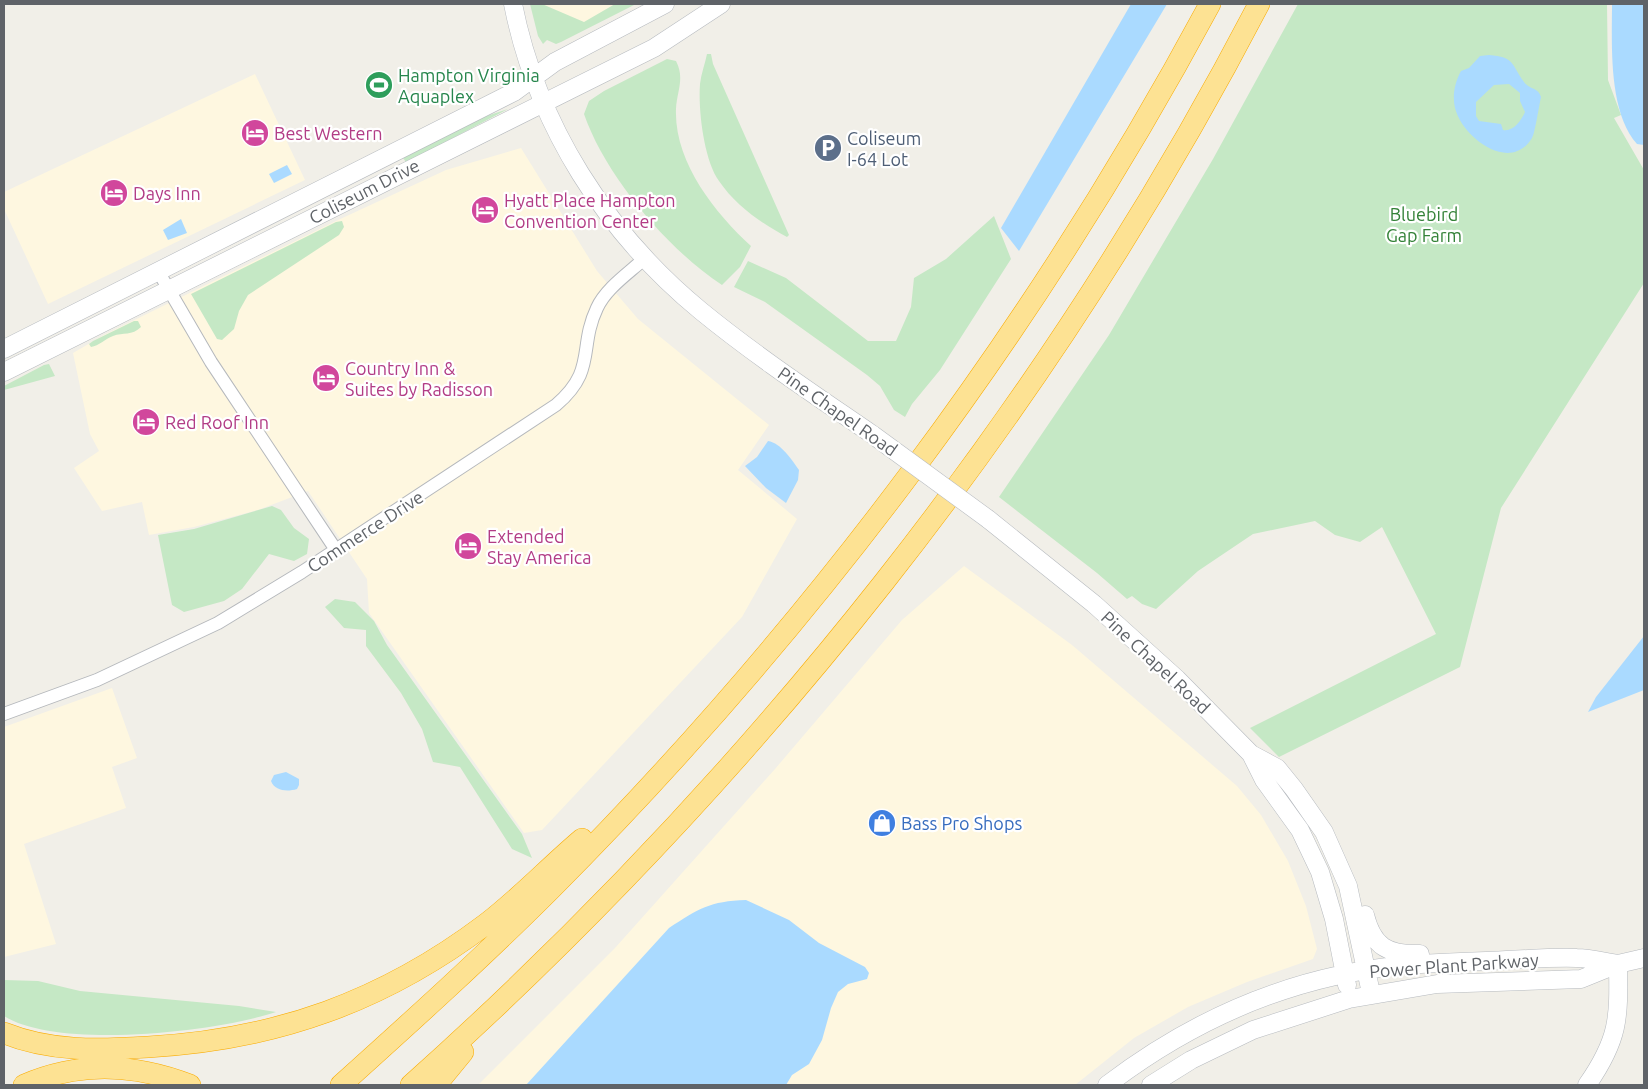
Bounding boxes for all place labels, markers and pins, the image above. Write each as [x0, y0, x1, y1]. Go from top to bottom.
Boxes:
place label: Hampton Virginia Aquaplex [398, 65, 540, 106]
sports icon: Hampton Virginia Aquaplex [364, 70, 394, 100]
hotel icon: Best Western [240, 118, 270, 148]
place label: Best Western [274, 123, 383, 143]
place label: Coliseum I-64 Lot [847, 128, 921, 169]
parking icon: Coliseum I-64 Lot [813, 133, 843, 163]
hotel icon: Days Inn [99, 178, 129, 208]
place label: Days Inn [133, 183, 201, 203]
place label: Hyatt Place Hampton Convention Center [504, 190, 676, 231]
hotel icon: Hyatt Place Hampton Convention Center [470, 195, 500, 225]
place label: Country Inn & Suites by Radisson [345, 358, 493, 399]
hotel icon: Country Inn & Suites by Radisson [311, 363, 341, 393]
hotel icon: Red Roof Inn [131, 407, 161, 437]
place label: Red Roof Inn [165, 412, 269, 432]
place label: Extended Stay America [487, 526, 591, 567]
hotel icon: Extended Stay America [453, 531, 483, 561]
shop icon: Bass Pro Shops [867, 808, 897, 838]
place label: Bass Pro Shops [901, 813, 1022, 833]

